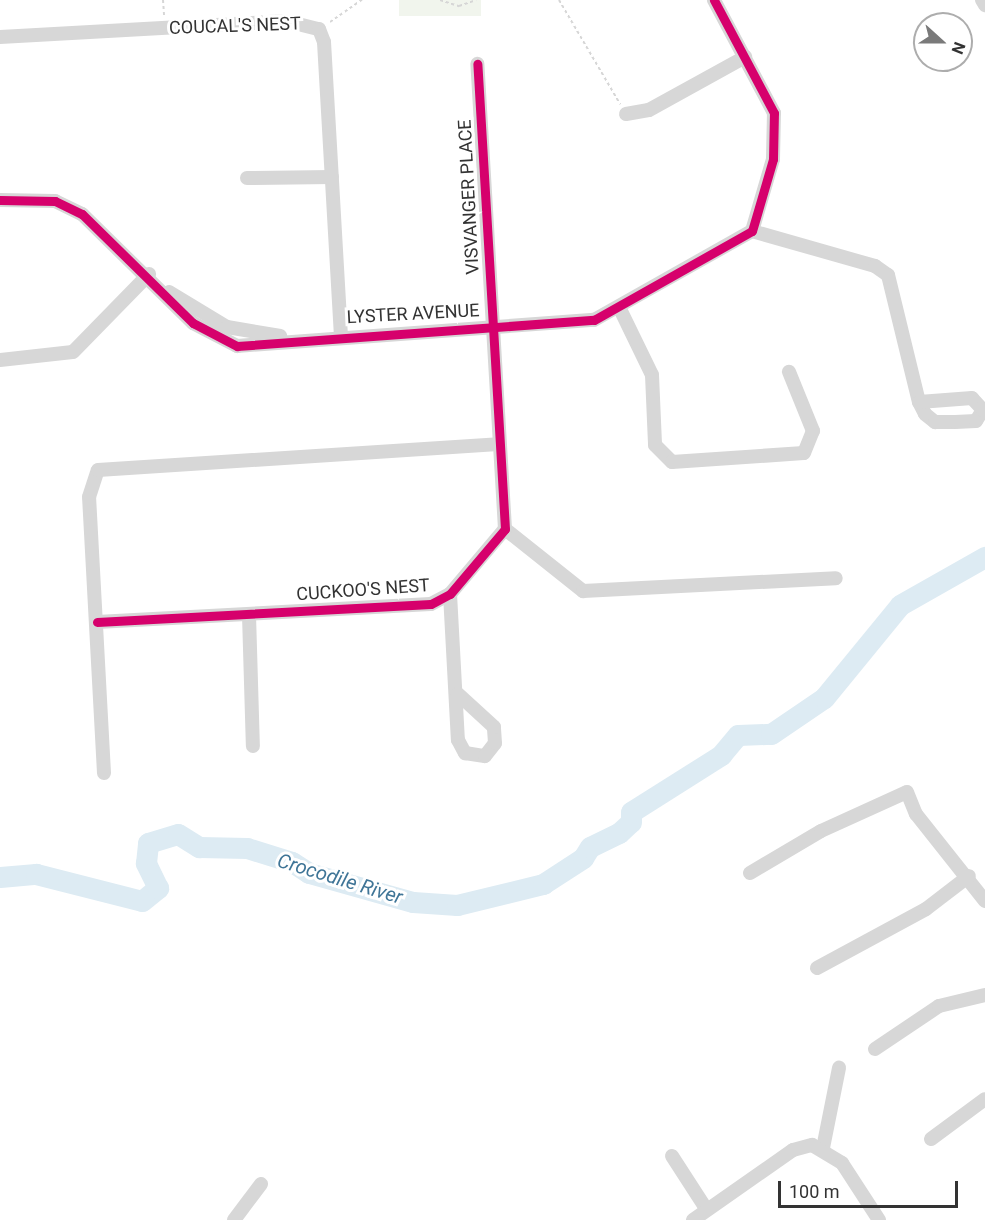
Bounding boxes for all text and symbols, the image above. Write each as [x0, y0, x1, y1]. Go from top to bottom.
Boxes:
north arrow [913, 12, 973, 72]
street label: COUCAL'S NEST [169, 13, 301, 39]
text: N [948, 39, 969, 57]
street label: VISVANGER PLACE [454, 119, 484, 275]
street label: LYSTER AVENUE [346, 300, 480, 328]
street label: CUCKOO'S NEST [296, 575, 430, 605]
water label: Crocodile River [274, 849, 406, 909]
scale bar [781, 1169, 961, 1207]
text: 100 m [789, 1181, 840, 1202]

